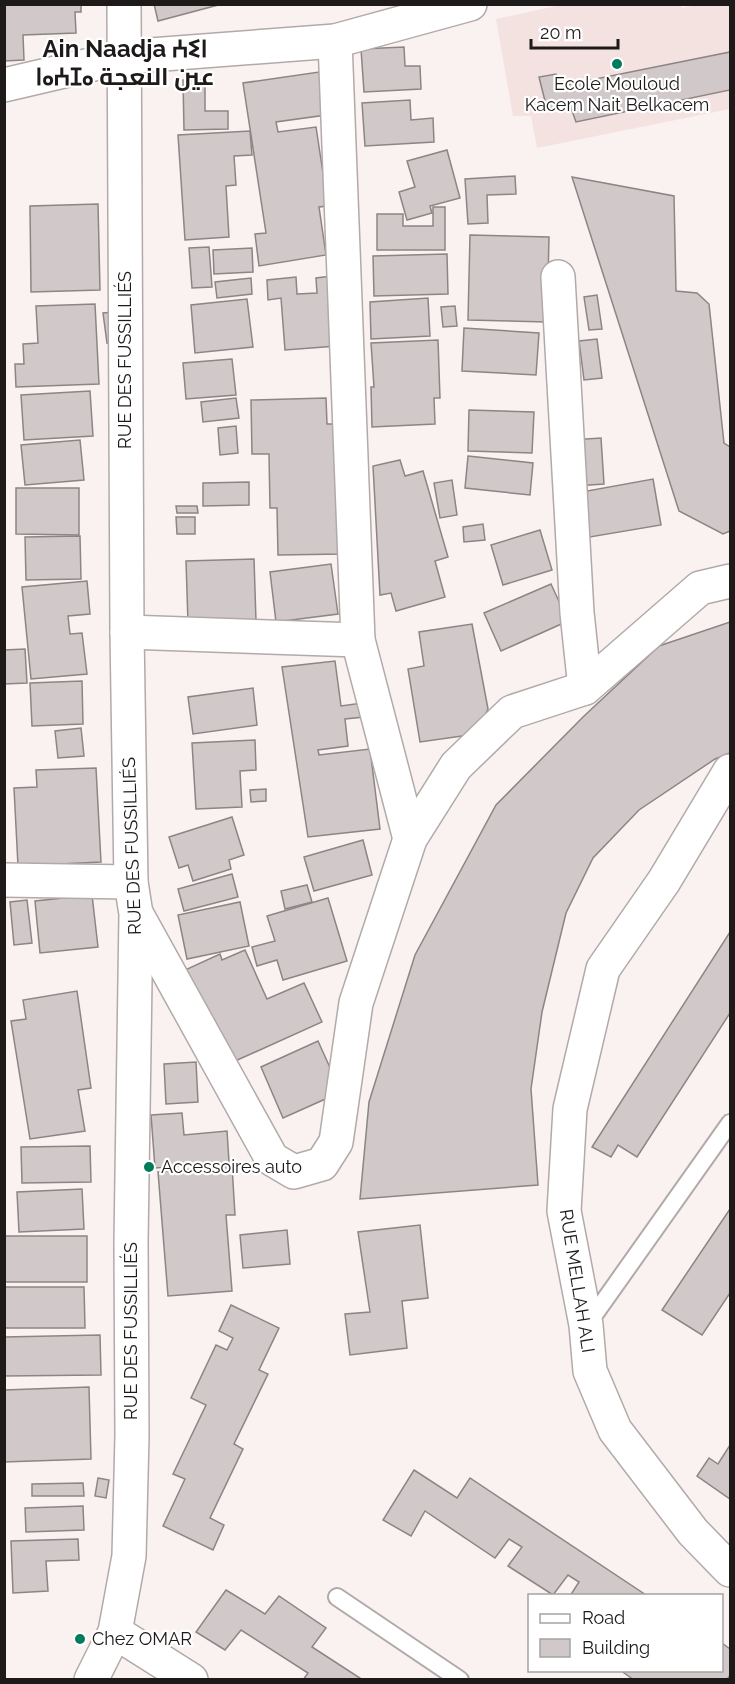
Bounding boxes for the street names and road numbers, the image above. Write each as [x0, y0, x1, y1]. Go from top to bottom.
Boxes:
street label: RUE DES FUSSILLIÉS [113, 271, 135, 449]
street label: RUE DES FUSSILLIÉS [117, 757, 145, 935]
street label: RUE MELLAH ALI [556, 1208, 599, 1354]
street label: RUE DES FUSSILLIÉS [119, 1242, 141, 1420]

